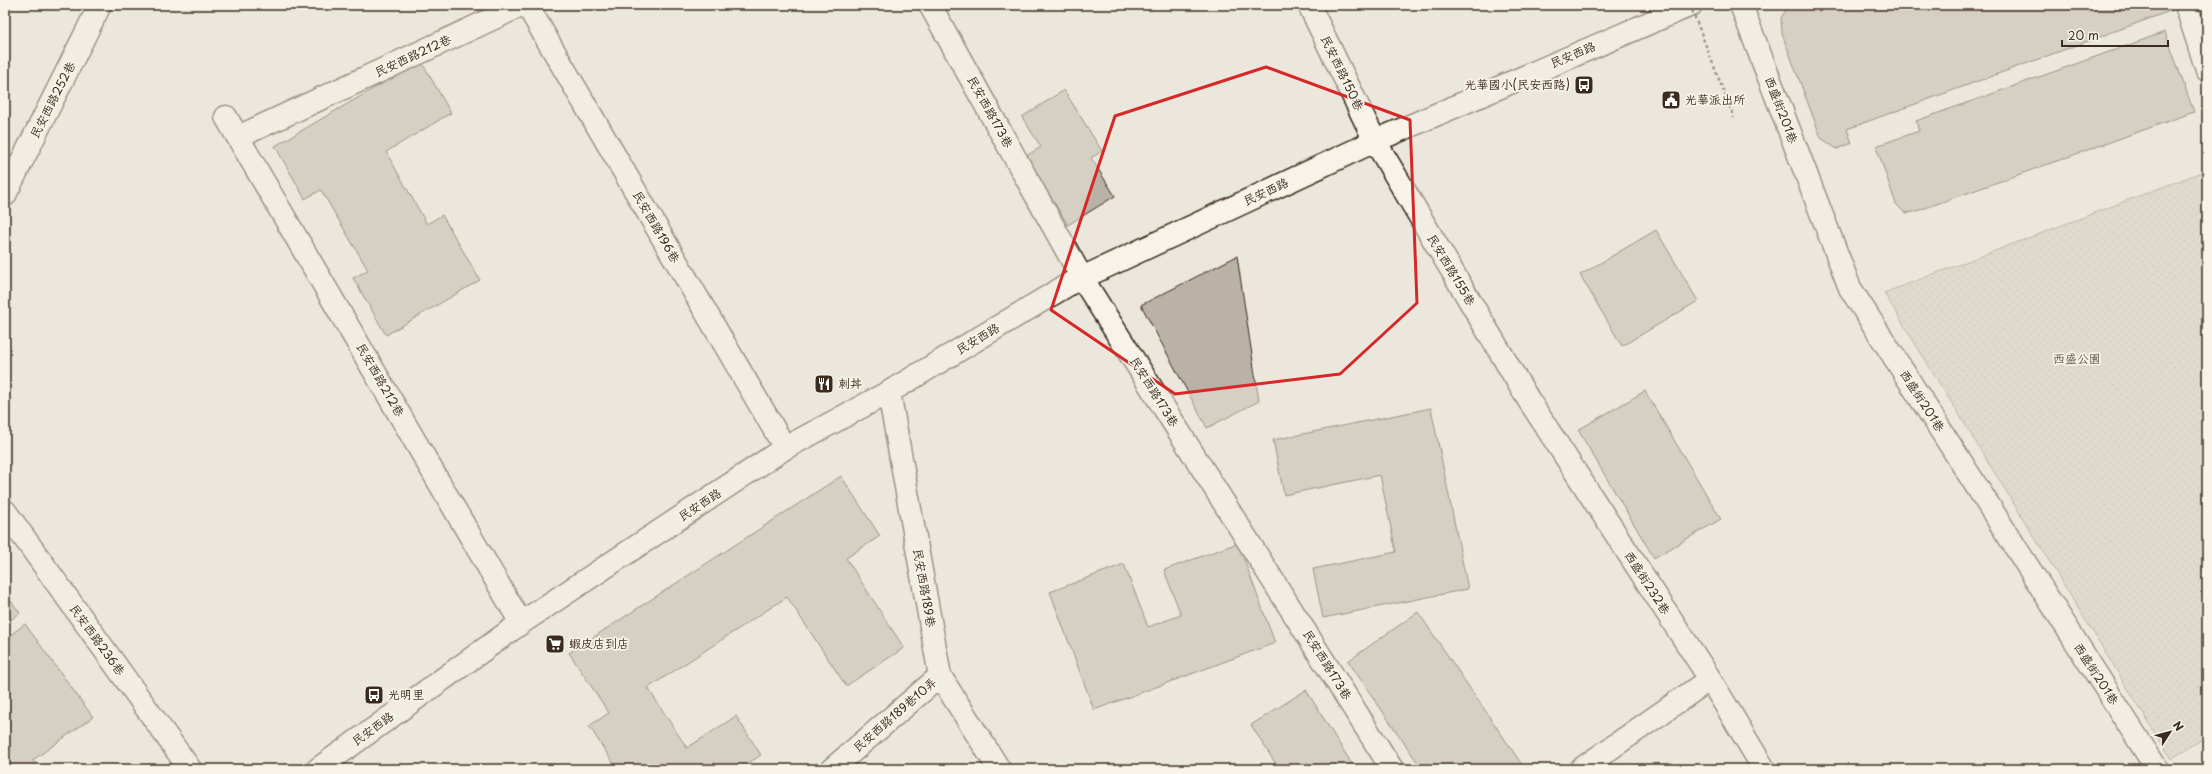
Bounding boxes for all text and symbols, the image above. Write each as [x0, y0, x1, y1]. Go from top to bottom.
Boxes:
scale bar [2062, 22, 2168, 48]
text: 20 m [2068, 26, 2099, 44]
street label: 民安西路212巷 [371, 30, 454, 81]
street label: 民安西路150巷 [1317, 32, 1369, 113]
street label: 民安西路 [1547, 36, 1598, 72]
street label: 民安西路252巷 [25, 58, 79, 141]
street label: 民安西路173巷 [964, 72, 1018, 151]
street label: 西盛街201巷 [1761, 73, 1803, 146]
bus stop icon: 光華國小(民安西路) [1573, 74, 1595, 96]
place label: 光華國小(民安西路) [1465, 75, 1570, 93]
public building icon: 光華派出所 [1660, 89, 1682, 111]
place label: 光華派出所 [1685, 90, 1746, 108]
street label: 民安西路 [1240, 173, 1291, 209]
street label: 民安西路196巷 [629, 187, 685, 266]
street label: 民安西路155巷 [1423, 230, 1480, 309]
street label: 民安西路 [952, 318, 1003, 358]
street label: 民安西路212巷 [352, 339, 409, 420]
park label: 西盛公園 [2053, 349, 2101, 367]
street label: 民安西路173巷 [1126, 353, 1184, 430]
street label: 西盛街201巷 [1896, 366, 1950, 435]
restaurant icon: 刺丼 [813, 373, 835, 395]
place label: 刺丼 [838, 374, 862, 392]
street label: 民安西路 [674, 484, 724, 525]
street label: 民安西路189巷 [909, 547, 941, 629]
street label: 西盛街232巷 [1621, 547, 1675, 618]
street label: 民安西路236巷 [66, 600, 130, 679]
street label: 民安西路173巷 [1299, 626, 1357, 703]
supermarket icon: 蝦皮店到店 [544, 633, 566, 655]
place label: 蝦皮店到店 [569, 634, 629, 652]
street label: 西盛街201巷 [2070, 639, 2124, 708]
street label: 民安西路189巷10弄 [848, 673, 940, 756]
bus stop icon: 光明里 [363, 684, 385, 706]
place label: 光明里 [388, 685, 424, 703]
street label: 民安西路 [348, 707, 397, 750]
north arrow [2150, 712, 2190, 752]
text: N [2169, 717, 2188, 735]

